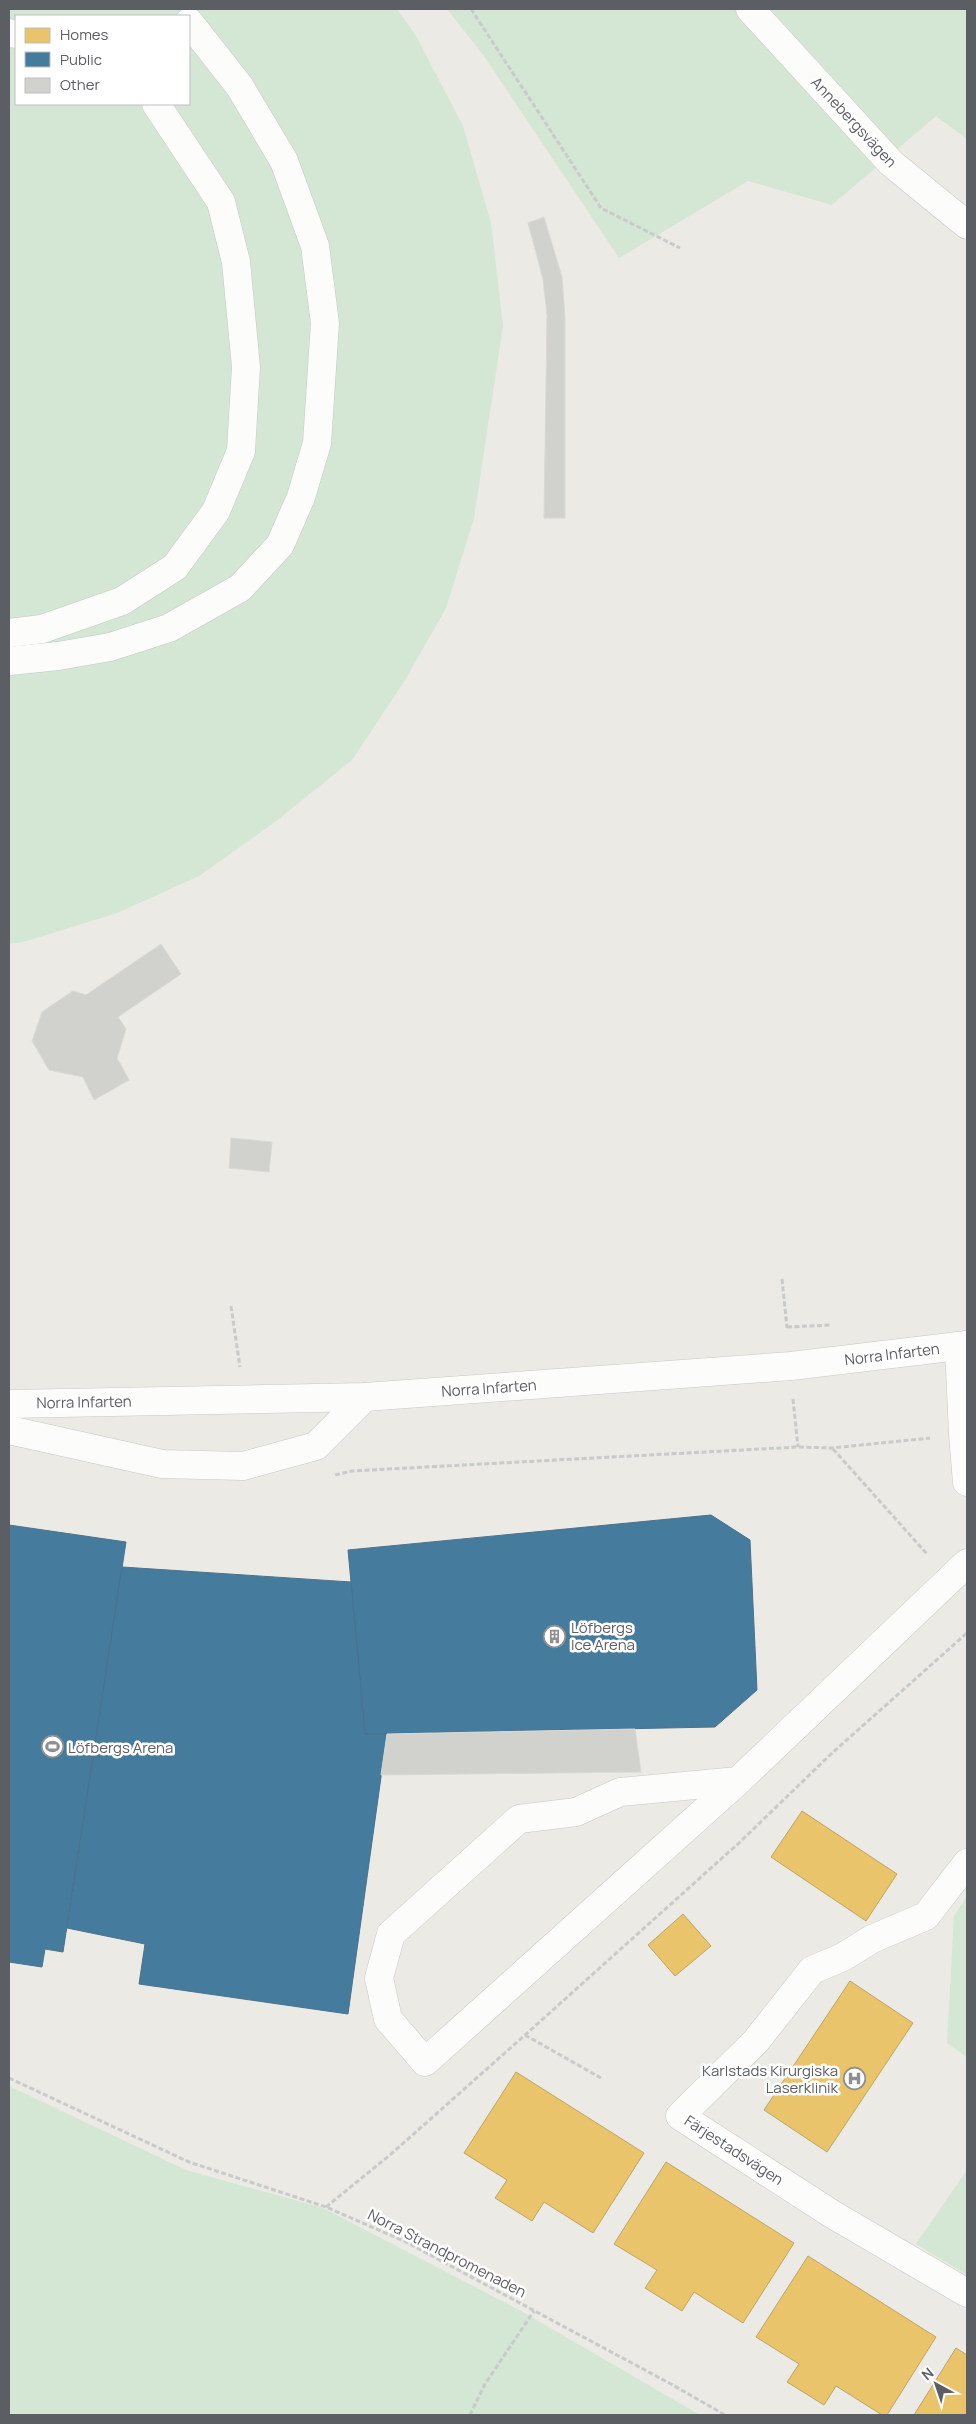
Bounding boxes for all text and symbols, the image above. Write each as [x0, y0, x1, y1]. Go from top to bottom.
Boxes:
legend [15, 15, 190, 105]
text: Homes [60, 24, 109, 45]
text: Public [60, 49, 102, 70]
street label: Annebergsvägen [806, 72, 902, 172]
text: Other [60, 74, 101, 95]
street label: Norra Infarten [843, 1338, 941, 1370]
street label: Norra Infarten [441, 1374, 537, 1402]
street label: Norra Infarten [36, 1391, 132, 1413]
place label: Löfbergs Ice Arena [571, 1617, 635, 1655]
building icon: Löfbergs Ice Arena [543, 1624, 567, 1648]
sports icon: Löfbergs Arena [40, 1735, 64, 1759]
place label: Löfbergs Arena [68, 1737, 173, 1758]
place label: Karlstads Kirurgiska Laserklinik [702, 2060, 839, 2098]
hospital icon: Karlstads Kirurgiska Laserklinik [842, 2067, 866, 2091]
street label: Färjestadsvägen [680, 2110, 788, 2190]
street label: Norra Strandpromenaden [364, 2204, 530, 2302]
north arrow [911, 2359, 961, 2409]
text: N [917, 2363, 937, 2384]

